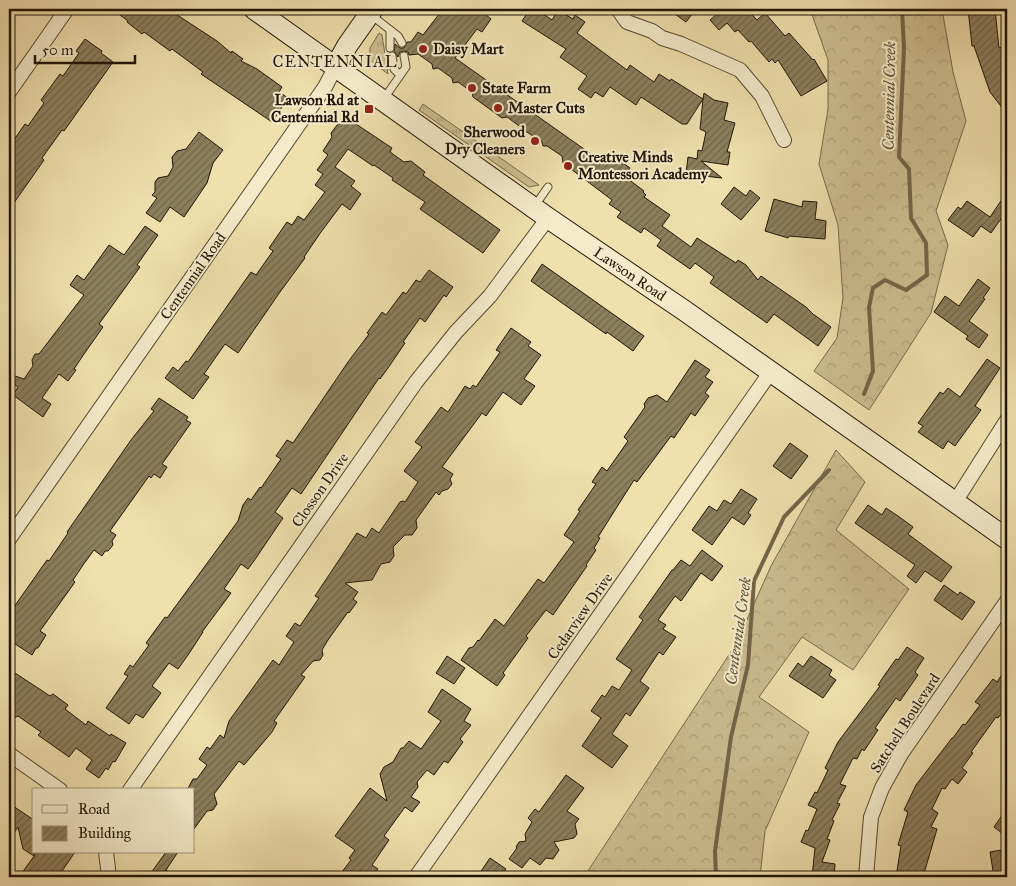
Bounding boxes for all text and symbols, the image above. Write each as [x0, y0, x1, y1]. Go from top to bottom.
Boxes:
scale bar [35, 32, 135, 64]
place label: Daisy Mart [433, 40, 504, 59]
text: 50 m [42, 41, 74, 59]
water label: Centennial Creek [879, 41, 899, 151]
marker: Daisy Mart [417, 43, 429, 55]
district label: CENTENNIAL [273, 52, 397, 71]
place label: State Farm [482, 79, 551, 97]
marker: State Farm [466, 82, 478, 94]
place label: Lawson Rd at Centennial Rd [271, 91, 360, 126]
place label: Master Cuts [508, 99, 585, 117]
marker: Master Cuts [492, 102, 504, 114]
marker: Lawson Rd at Centennial Rd [363, 103, 375, 115]
place label: Sherwood Dry Cleaners [445, 123, 526, 159]
marker: Sherwood Dry Cleaners [529, 135, 541, 147]
place label: Creative Minds Montessori Academy [578, 148, 709, 184]
marker: Creative Minds Montessori Academy [562, 160, 574, 172]
street label: Centennial Road [156, 229, 230, 323]
street label: Lawson Road [590, 243, 670, 305]
street label: Closson Drive [288, 449, 352, 531]
street label: Cedarview Drive [544, 569, 616, 663]
water label: Centennial Creek [721, 576, 755, 686]
street label: Satchell Boulevard [866, 670, 944, 776]
legend [32, 788, 195, 854]
text: Road [78, 800, 110, 818]
text: Building [78, 824, 132, 842]

